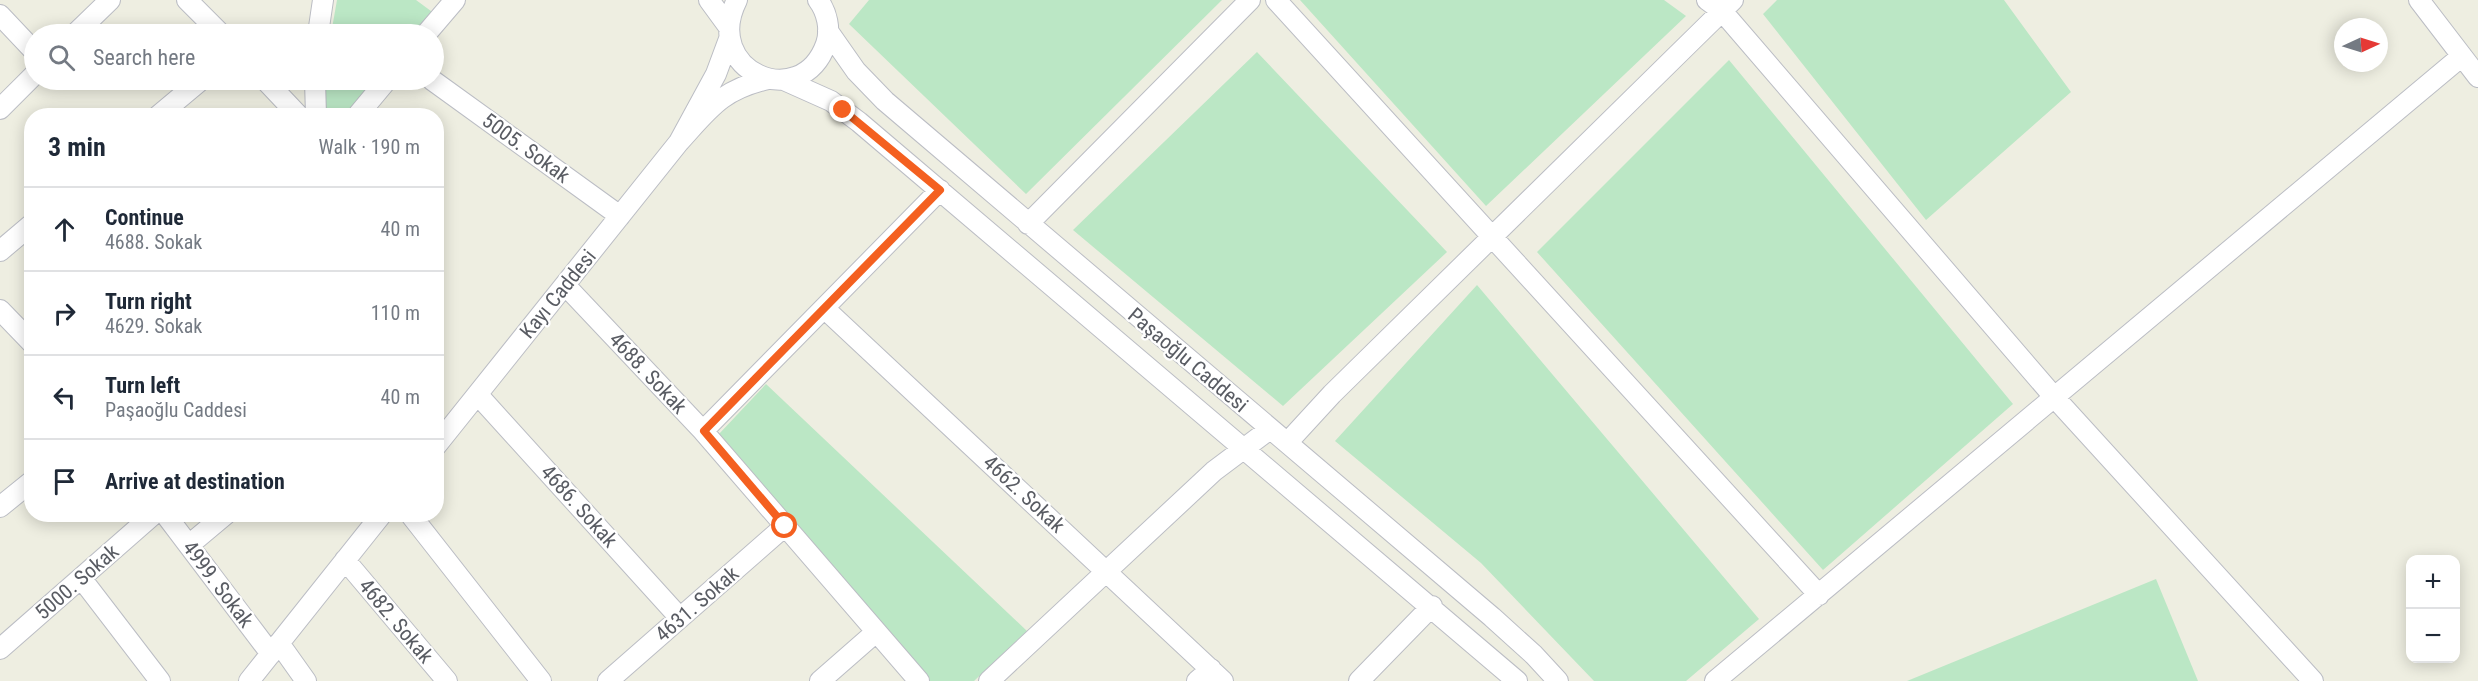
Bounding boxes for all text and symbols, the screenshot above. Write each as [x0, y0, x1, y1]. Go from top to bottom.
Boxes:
north arrow [2334, 18, 2388, 72]
search box [24, 24, 444, 90]
icon: search [45, 41, 78, 74]
text: Search here [93, 45, 195, 70]
route end [829, 96, 855, 122]
street label: 5005. Sokak [478, 108, 575, 188]
text: 3 min [48, 132, 106, 162]
text: Walk · 190 m [319, 135, 420, 159]
text: Continue [105, 205, 184, 230]
icon: ahead [48, 213, 81, 246]
text: 40 m [381, 217, 420, 241]
text: 4688. Sokak [105, 230, 202, 254]
street label: Kayı Caddesi [515, 245, 601, 343]
text: Turn right [105, 289, 192, 314]
icon: right [48, 297, 81, 330]
text: 110 m [371, 301, 420, 325]
street label: Paşaoğlu Caddesi [1123, 303, 1253, 417]
text: 4629. Sokak [105, 314, 202, 338]
street label: 4688. Sokak [604, 327, 692, 419]
text: Turn left [105, 373, 180, 398]
icon: left [48, 381, 81, 414]
text: 40 m [381, 385, 420, 409]
text: Paşaoğlu Caddesi [105, 398, 247, 422]
street label: 4662. Sokak [978, 450, 1070, 538]
street label: 4686. Sokak [536, 460, 622, 552]
icon: arrive [48, 465, 81, 498]
text: Arrive at destination [105, 469, 285, 494]
route start [771, 512, 797, 538]
street label: 4999. Sokak [178, 536, 259, 632]
street label: 5000. Sokak [31, 539, 124, 625]
map controls [2406, 555, 2460, 663]
button: + [2406, 555, 2460, 609]
street label: 4631. Sokak [651, 561, 744, 647]
street label: 4682. Sokak [354, 574, 438, 668]
button: − [2406, 609, 2460, 663]

